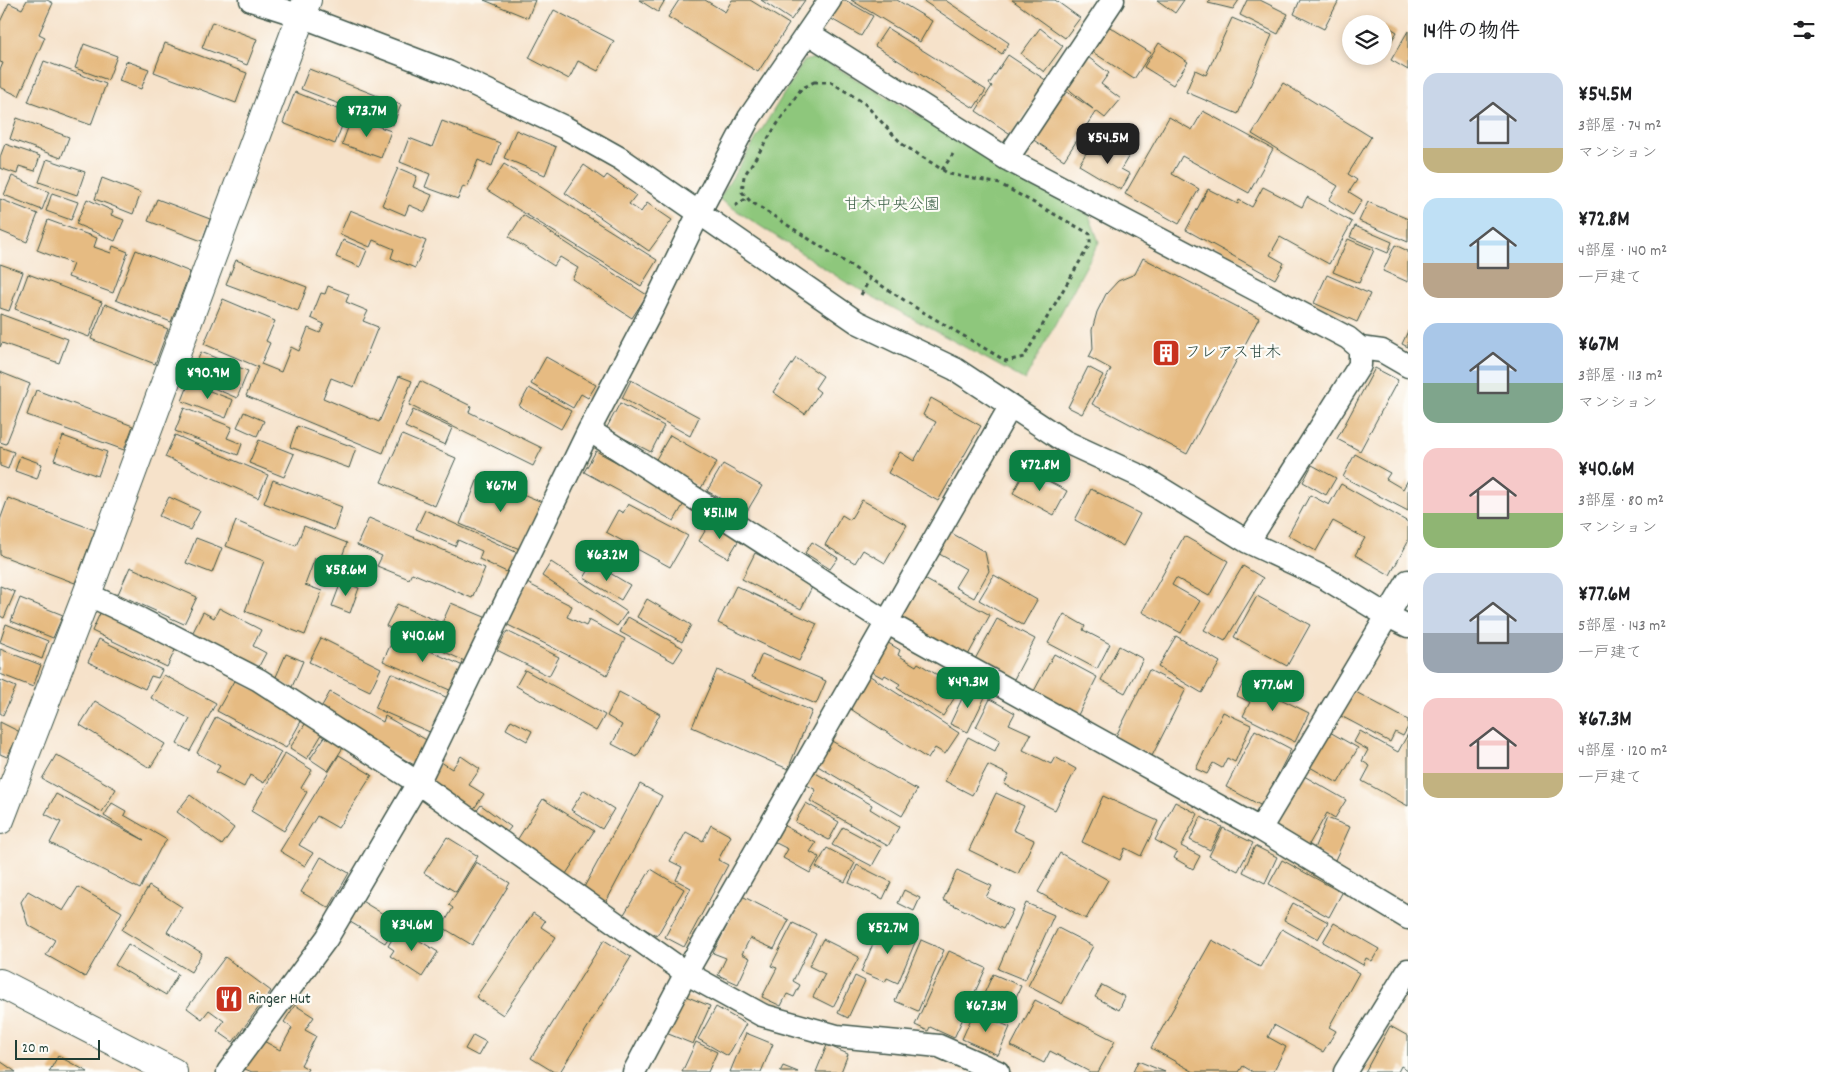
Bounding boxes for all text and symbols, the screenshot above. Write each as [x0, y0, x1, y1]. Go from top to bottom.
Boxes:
map controls [1342, 15, 1392, 65]
button: layers [1342, 15, 1392, 65]
icon: filters [1790, 16, 1818, 44]
text: 14件の物件 [1423, 18, 1520, 48]
text: ¥54.5M [1578, 81, 1632, 111]
icon: home [1463, 93, 1523, 153]
pin: ¥73.7M [326, 96, 408, 138]
text: ¥73.7M [347, 100, 387, 123]
text: 3部屋 · 74 m² [1578, 115, 1661, 138]
pin: ¥54.5M [1067, 122, 1149, 165]
text: ¥54.5M [1087, 127, 1129, 150]
text: マンション [1578, 142, 1657, 165]
park label: 甘木中央公園 [844, 194, 940, 217]
text: ¥72.8M [1578, 206, 1630, 236]
icon: home [1463, 218, 1523, 278]
text: 4部屋 · 140 m² [1578, 240, 1667, 263]
text: 一戸建て [1578, 267, 1642, 290]
text: ¥67M [1578, 331, 1619, 361]
building icon: フレアス甘木 [1151, 338, 1181, 368]
place label: フレアス甘木 [1185, 342, 1281, 365]
icon: home [1463, 343, 1523, 403]
pin: ¥90.9M [167, 358, 249, 400]
text: ¥90.9M [186, 362, 230, 385]
text: 3部屋 · 113 m² [1578, 365, 1663, 388]
text: マンション [1578, 392, 1657, 415]
pin: ¥72.8M [999, 450, 1081, 492]
text: ¥72.8M [1020, 454, 1060, 477]
text: ¥40.6M [1578, 456, 1634, 486]
icon: home [1463, 468, 1523, 528]
pin: ¥67M [471, 470, 531, 513]
text: ¥67M [485, 475, 517, 498]
text: 3部屋 · 80 m² [1578, 490, 1664, 513]
pin: ¥51.1M [679, 498, 761, 540]
text: ¥51.1M [703, 502, 737, 525]
text: マンション [1578, 517, 1657, 540]
pin: ¥63.2M [566, 540, 648, 582]
text: ¥63.2M [586, 544, 628, 567]
pin: ¥58.6M [305, 554, 387, 597]
text: ¥58.6M [325, 559, 367, 582]
text: ¥77.6M [1578, 581, 1630, 611]
icon: home [1463, 593, 1523, 653]
text: 5部屋 · 143 m² [1578, 615, 1666, 638]
pin: ¥40.6M [382, 620, 464, 663]
text: ¥40.6M [402, 625, 444, 648]
text: 一戸建て [1578, 642, 1642, 665]
pin: ¥49.3M [927, 666, 1009, 709]
pin: ¥77.6M [1232, 670, 1314, 712]
text: ¥49.3M [948, 671, 988, 694]
text: ¥77.6M [1253, 674, 1293, 697]
text: ¥67.3M [1578, 706, 1632, 736]
icon: home [1463, 718, 1523, 778]
text: 4部屋 · 120 m² [1578, 740, 1667, 763]
text: 一戸建て [1578, 767, 1642, 790]
pin: ¥34.6M [371, 910, 453, 952]
pin: ¥52.7M [847, 912, 929, 955]
text: ¥34.6M [391, 914, 433, 937]
text: ¥52.7M [868, 917, 908, 940]
restaurant icon: Ringer Hut [214, 984, 244, 1014]
place label: Ringer Hut [248, 988, 311, 1011]
pin: ¥67.3M [945, 990, 1027, 1033]
text: ¥67.3M [966, 995, 1006, 1018]
scale bar [15, 1037, 100, 1060]
text: 20 m [22, 1039, 49, 1059]

